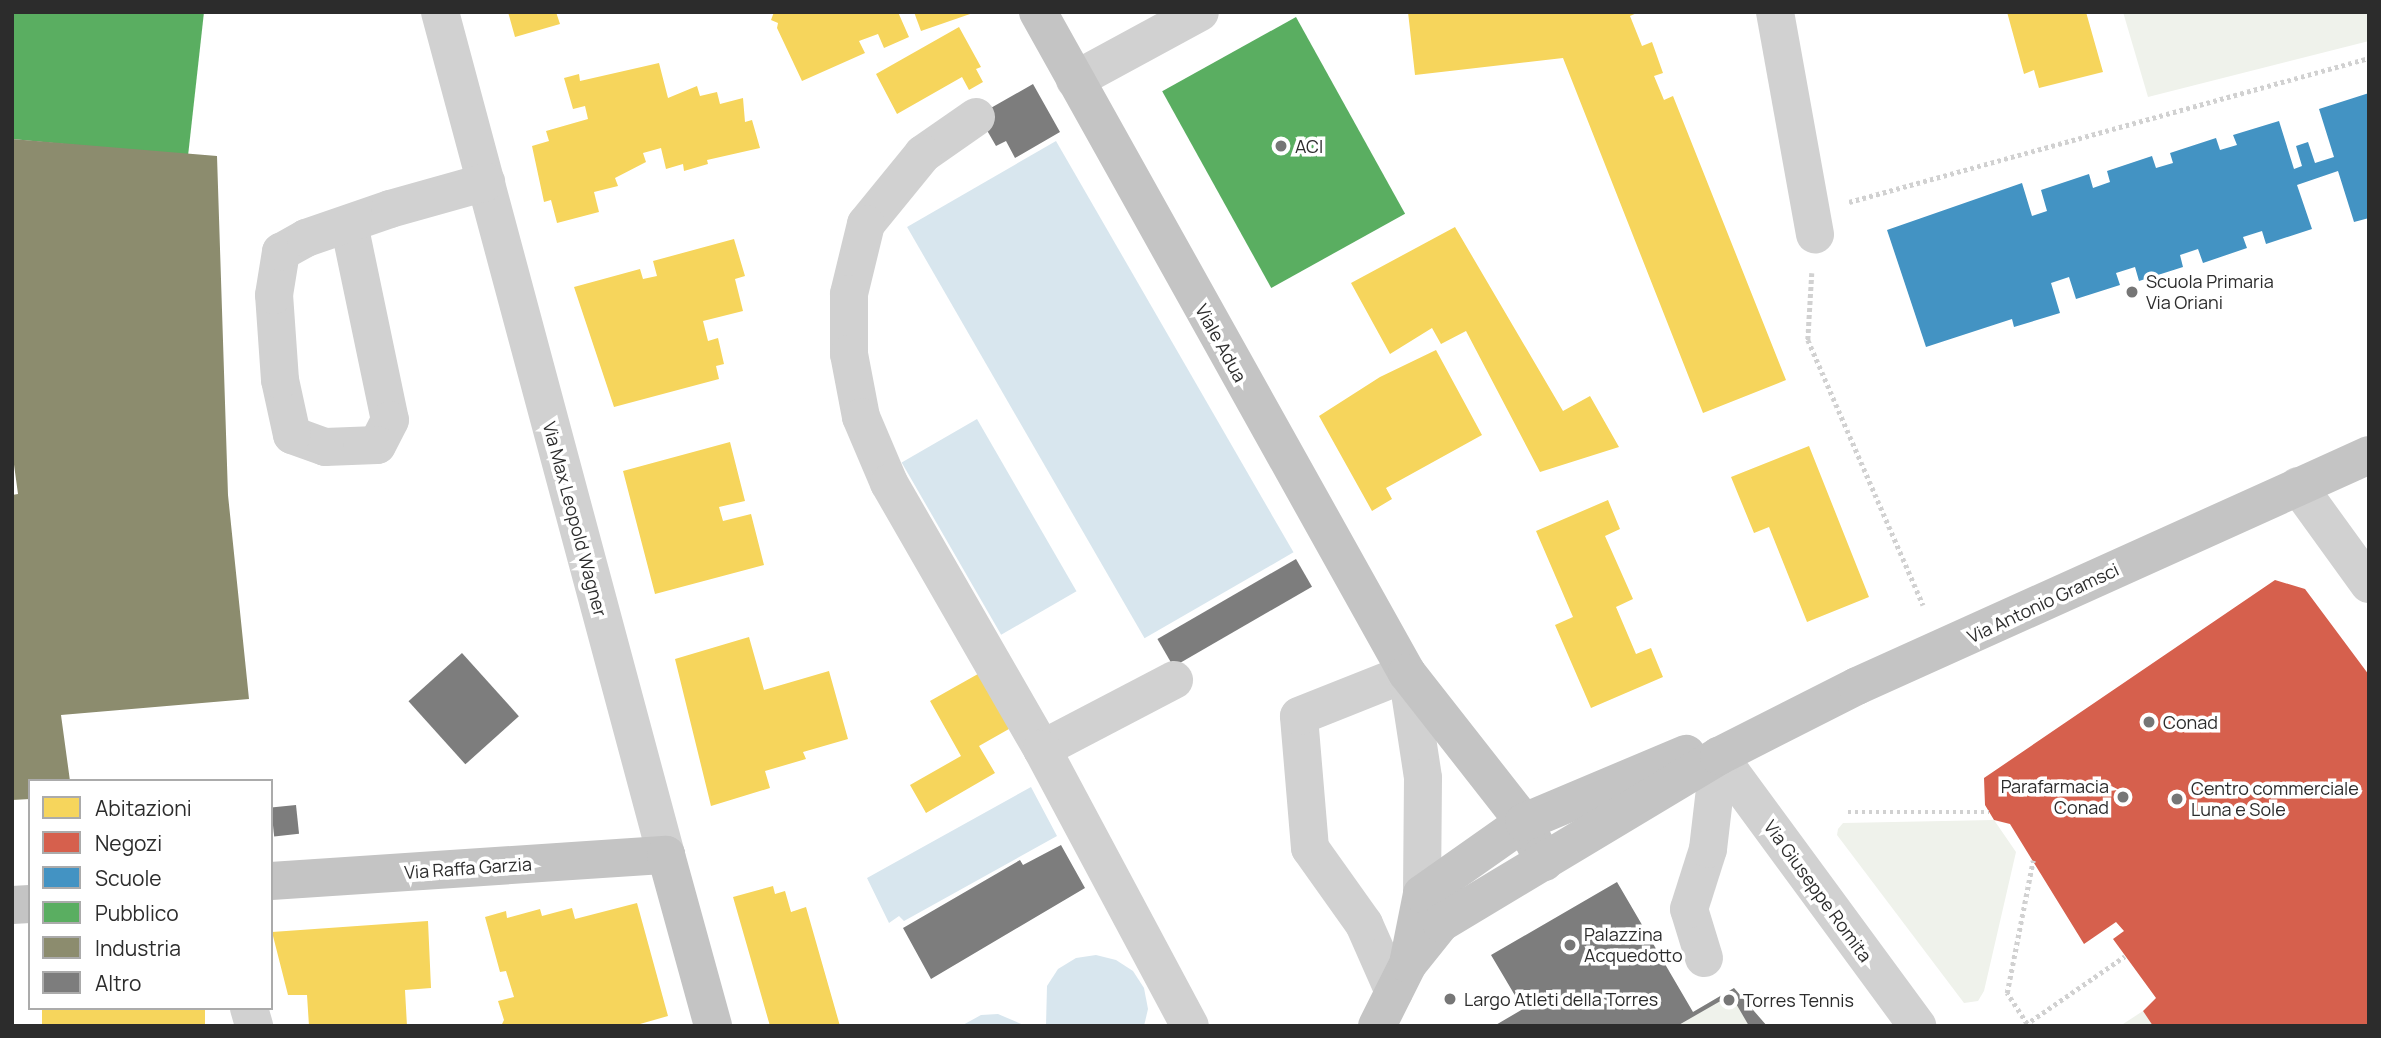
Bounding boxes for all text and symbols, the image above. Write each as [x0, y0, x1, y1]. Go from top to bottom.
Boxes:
place label: ACI [1295, 135, 1323, 157]
marker: ACI [1273, 138, 1289, 154]
place label: Scuola Primaria Via Oriani [2146, 271, 2274, 314]
marker: Scuola Primaria Via Oriani [2124, 284, 2140, 300]
street label: Viale Adua [1191, 300, 1251, 386]
street label: Via Max Leopold Wagner [539, 419, 611, 619]
street label: Via Antonio Gramsci [1964, 558, 2122, 648]
place label: Conad [2163, 711, 2218, 733]
marker: Conad [2141, 714, 2157, 730]
place label: Parafarmacia Conad [2001, 776, 2109, 818]
place label: Centro commerciale Luna e Sole [2191, 778, 2359, 820]
legend [28, 779, 273, 1010]
marker: Parafarmacia Conad [2115, 789, 2131, 805]
marker: Centro commerciale Luna e Sole [2169, 791, 2185, 807]
text: Abitazioni [95, 794, 192, 822]
street label: Via Giuseppe Romita [1759, 816, 1877, 966]
text: Negozi [95, 829, 162, 857]
street label: Via Raffa Garzia [403, 853, 533, 883]
text: Scuole [95, 864, 162, 892]
text: Pubblico [95, 899, 179, 927]
place label: Palazzina Acquedotto [1584, 924, 1683, 967]
text: Industria [95, 934, 181, 962]
marker: Palazzina Acquedotto [1562, 937, 1578, 953]
text: Altro [95, 969, 141, 997]
place label: Largo Atleti della Torres [1464, 988, 1658, 1010]
place label: Torres Tennis [1743, 989, 1854, 1011]
marker: Largo Atleti della Torres [1442, 991, 1458, 1007]
marker: Torres Tennis [1721, 992, 1737, 1008]

